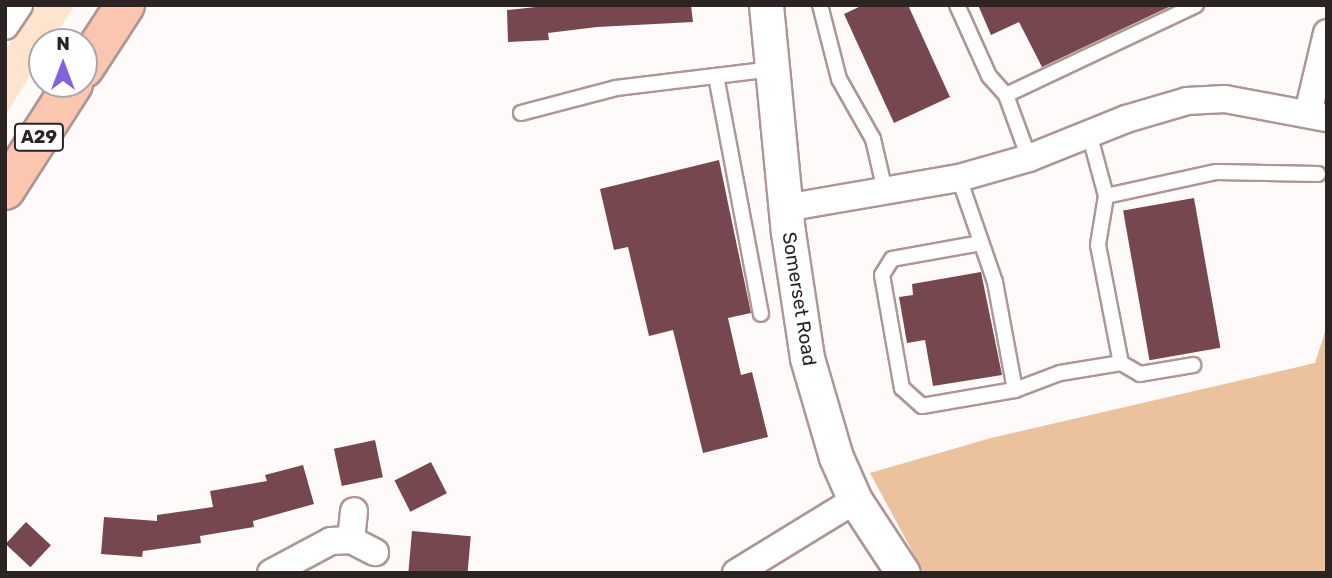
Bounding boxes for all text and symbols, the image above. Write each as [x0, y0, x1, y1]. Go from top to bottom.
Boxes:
north arrow [28, 28, 98, 98]
text: N [56, 32, 70, 55]
road number: A29 [13, 122, 65, 152]
street label: Somerset Road [777, 231, 821, 367]

